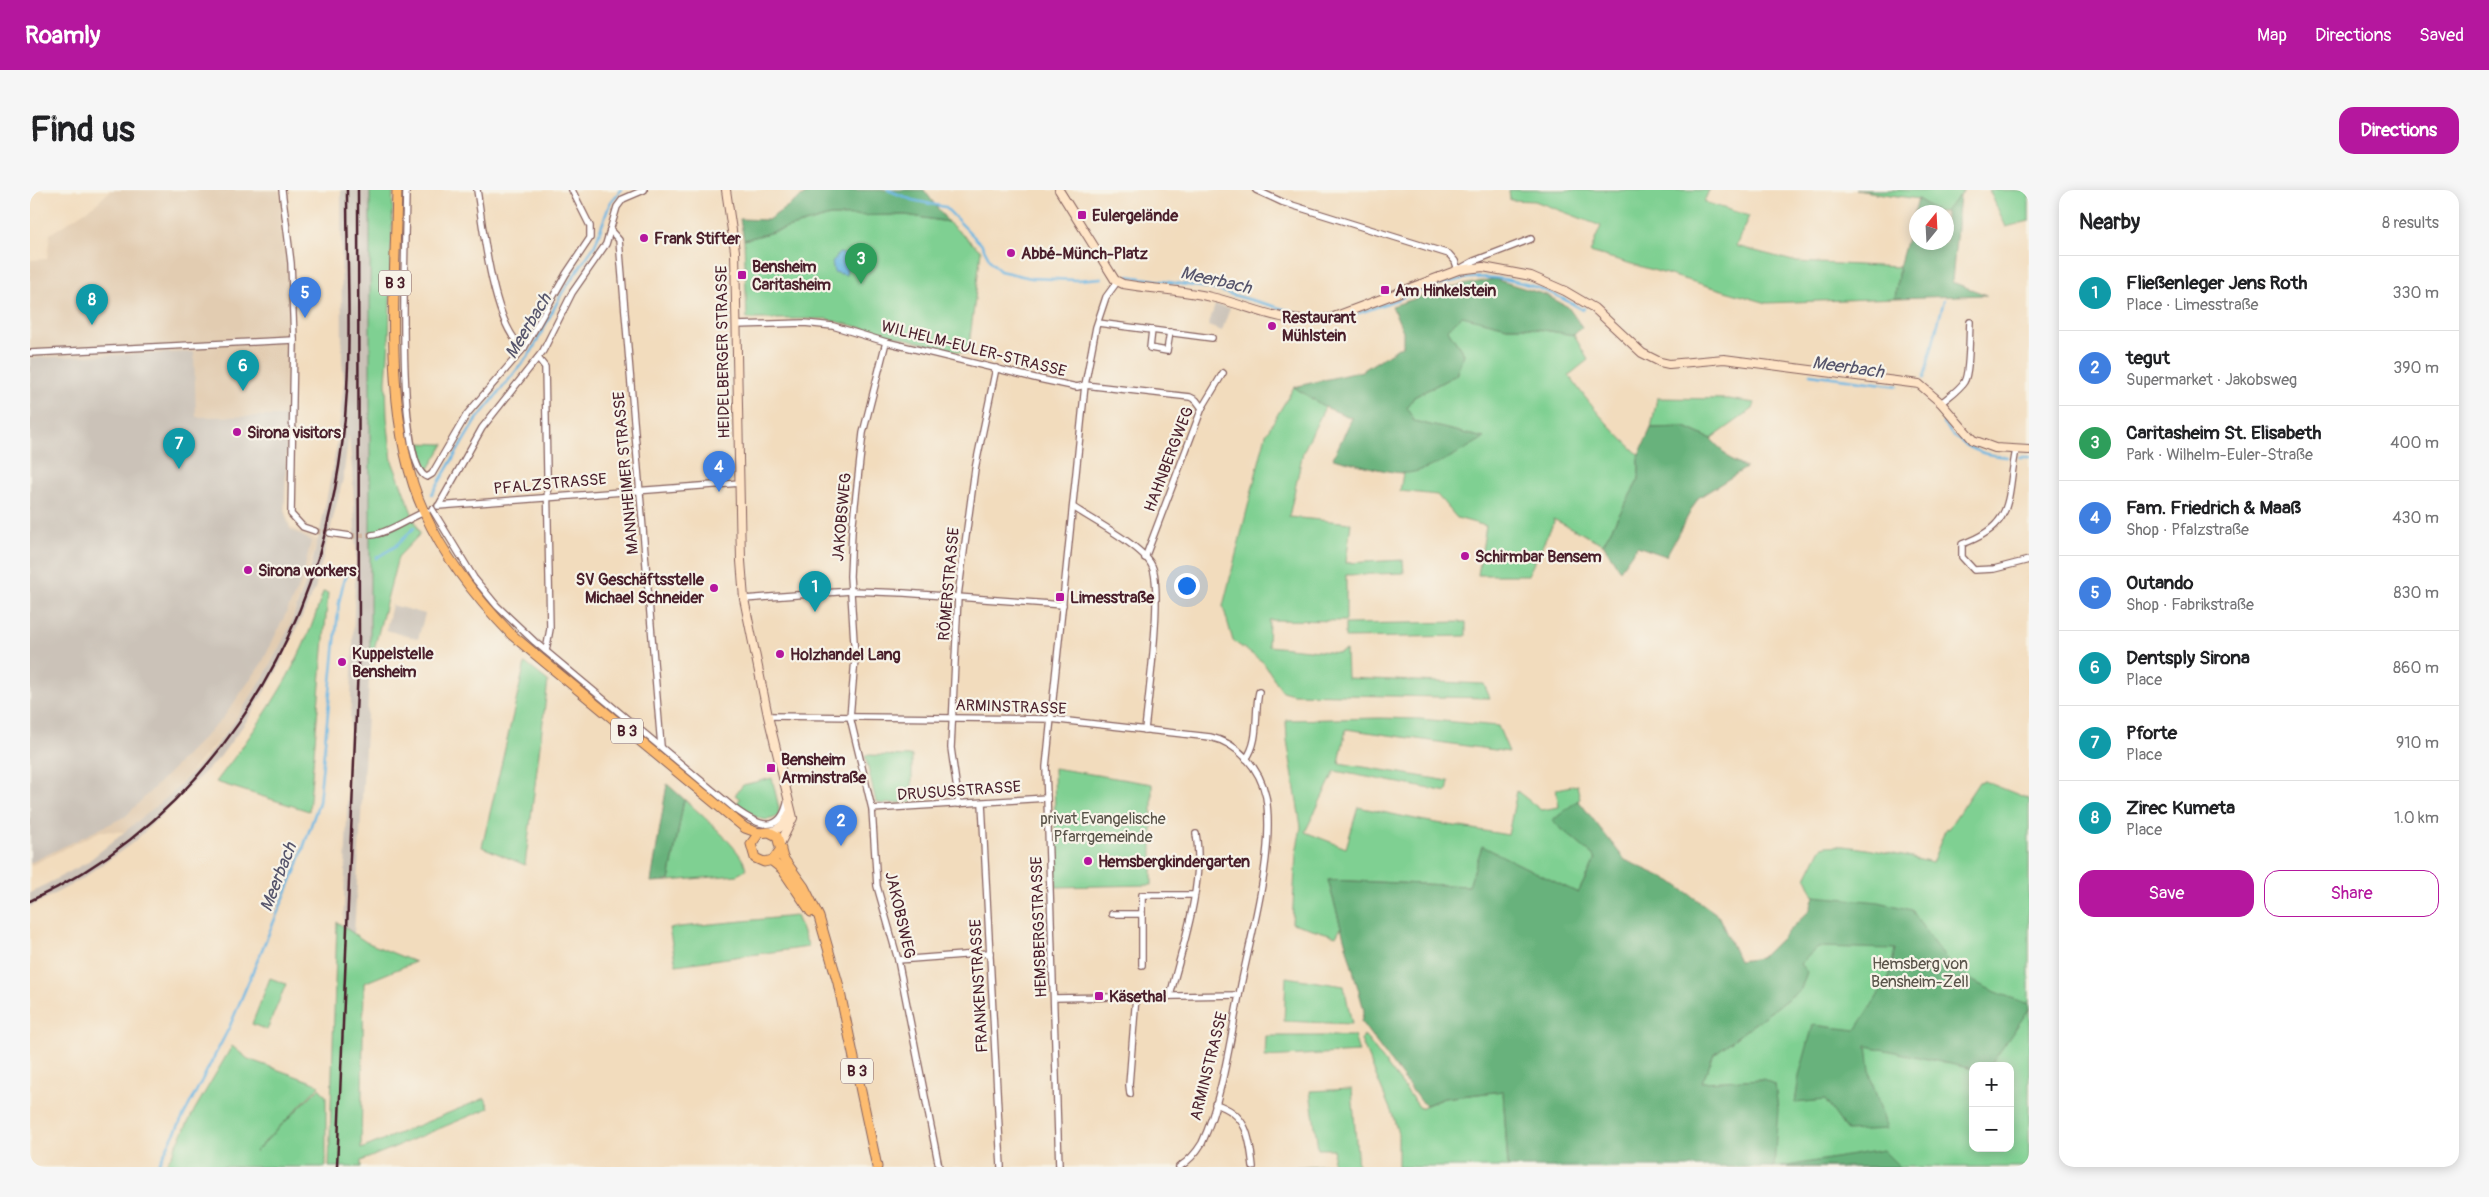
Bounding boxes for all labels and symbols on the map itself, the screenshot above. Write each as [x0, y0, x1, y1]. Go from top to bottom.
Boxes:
north arrow [1909, 205, 1954, 250]
place label: Eulergelände [1092, 206, 1179, 226]
marker: Eulergelände [1076, 209, 1088, 221]
place label: Frank Stifter [654, 229, 741, 249]
marker: Frank Stifter [638, 232, 650, 244]
pin: 3 [845, 243, 877, 284]
place label: Abbé-Münch-Platz [1021, 244, 1148, 264]
marker: Abbé-Münch-Platz [1005, 247, 1017, 259]
place label: Bensheim Caritasheim [752, 257, 831, 295]
water label: Meerbach [1178, 261, 1255, 300]
street label: HEIDELBERGER STRASSE [711, 265, 735, 439]
marker: Bensheim Caritasheim [736, 269, 748, 281]
road number: B 3 [379, 270, 411, 296]
pin: 5 [289, 277, 321, 318]
place label: Am Hinkelstein [1395, 281, 1496, 301]
pin: 8 [76, 284, 108, 325]
marker: Am Hinkelstein [1379, 284, 1391, 296]
water label: Meerbach [500, 288, 558, 363]
place label: Restaurant Mühlstein [1282, 308, 1356, 346]
street label: WILHELM-EULER-STRASSE [879, 316, 1068, 382]
marker: Restaurant Mühlstein [1266, 320, 1278, 332]
pin: 6 [227, 350, 259, 391]
water label: Meerbach [1811, 351, 1887, 384]
street label: MANNHEIMER STRASSE [609, 390, 643, 555]
street label: HAHNBERGWEG [1140, 404, 1198, 515]
place label: Sirona visitors [247, 423, 342, 443]
marker: Sirona visitors [231, 426, 243, 438]
pin: 7 [163, 428, 195, 469]
pin: 4 [703, 451, 735, 492]
street label: PFALZSTRASSE [493, 469, 608, 499]
street label: JAKOBSWEG [828, 472, 856, 562]
street label: RÖMERSTRASSE [934, 526, 964, 642]
place label: Schirmbar Bensem [1475, 547, 1602, 567]
marker: Schirmbar Bensem [1459, 550, 1471, 562]
place label: Sirona workers [258, 561, 357, 581]
marker: Sirona workers [242, 564, 254, 576]
place label: SV Geschäftsstelle Michael Schneider [576, 570, 705, 608]
pin: 1 [799, 571, 831, 612]
your location [1174, 573, 1200, 599]
marker: SV Geschäftsstelle Michael Schneider [708, 582, 720, 594]
place label: Limesstraße [1070, 588, 1155, 608]
marker: Limesstraße [1054, 591, 1066, 603]
place label: Kuppelstelle Bensheim [352, 644, 435, 682]
place label: Holzhandel Lang [790, 645, 901, 665]
marker: Holzhandel Lang [774, 648, 786, 660]
marker: Kuppelstelle Bensheim [336, 656, 348, 668]
street label: ARMINSTRASSE [955, 695, 1067, 719]
road number: B 3 [611, 718, 643, 744]
place label: Bensheim Arminstraße [781, 750, 867, 788]
marker: Bensheim Arminstraße [765, 762, 777, 774]
street label: DRUSUSSTRASSE [897, 777, 1022, 805]
pin: 2 [825, 805, 857, 846]
park label: privat Evangelische Pfarrgemeinde [1040, 809, 1166, 847]
water label: Meerbach [255, 838, 303, 915]
place label: Hemsbergkindergarten [1098, 852, 1250, 872]
marker: Hemsbergkindergarten [1082, 855, 1094, 867]
street label: HEMSBERGSTRASSE [1027, 856, 1051, 998]
street label: JAKOBSWEG [880, 870, 920, 961]
street label: FRANKENSTRASSE [966, 918, 992, 1053]
park label: Hemsberg von Bensheim-Zell [1871, 954, 1969, 992]
place label: Käsethal [1109, 987, 1167, 1007]
marker: Käsethal [1093, 990, 1105, 1002]
street label: ARMINSTRASSE [1186, 1010, 1232, 1123]
road number: B 3 [841, 1058, 873, 1084]

